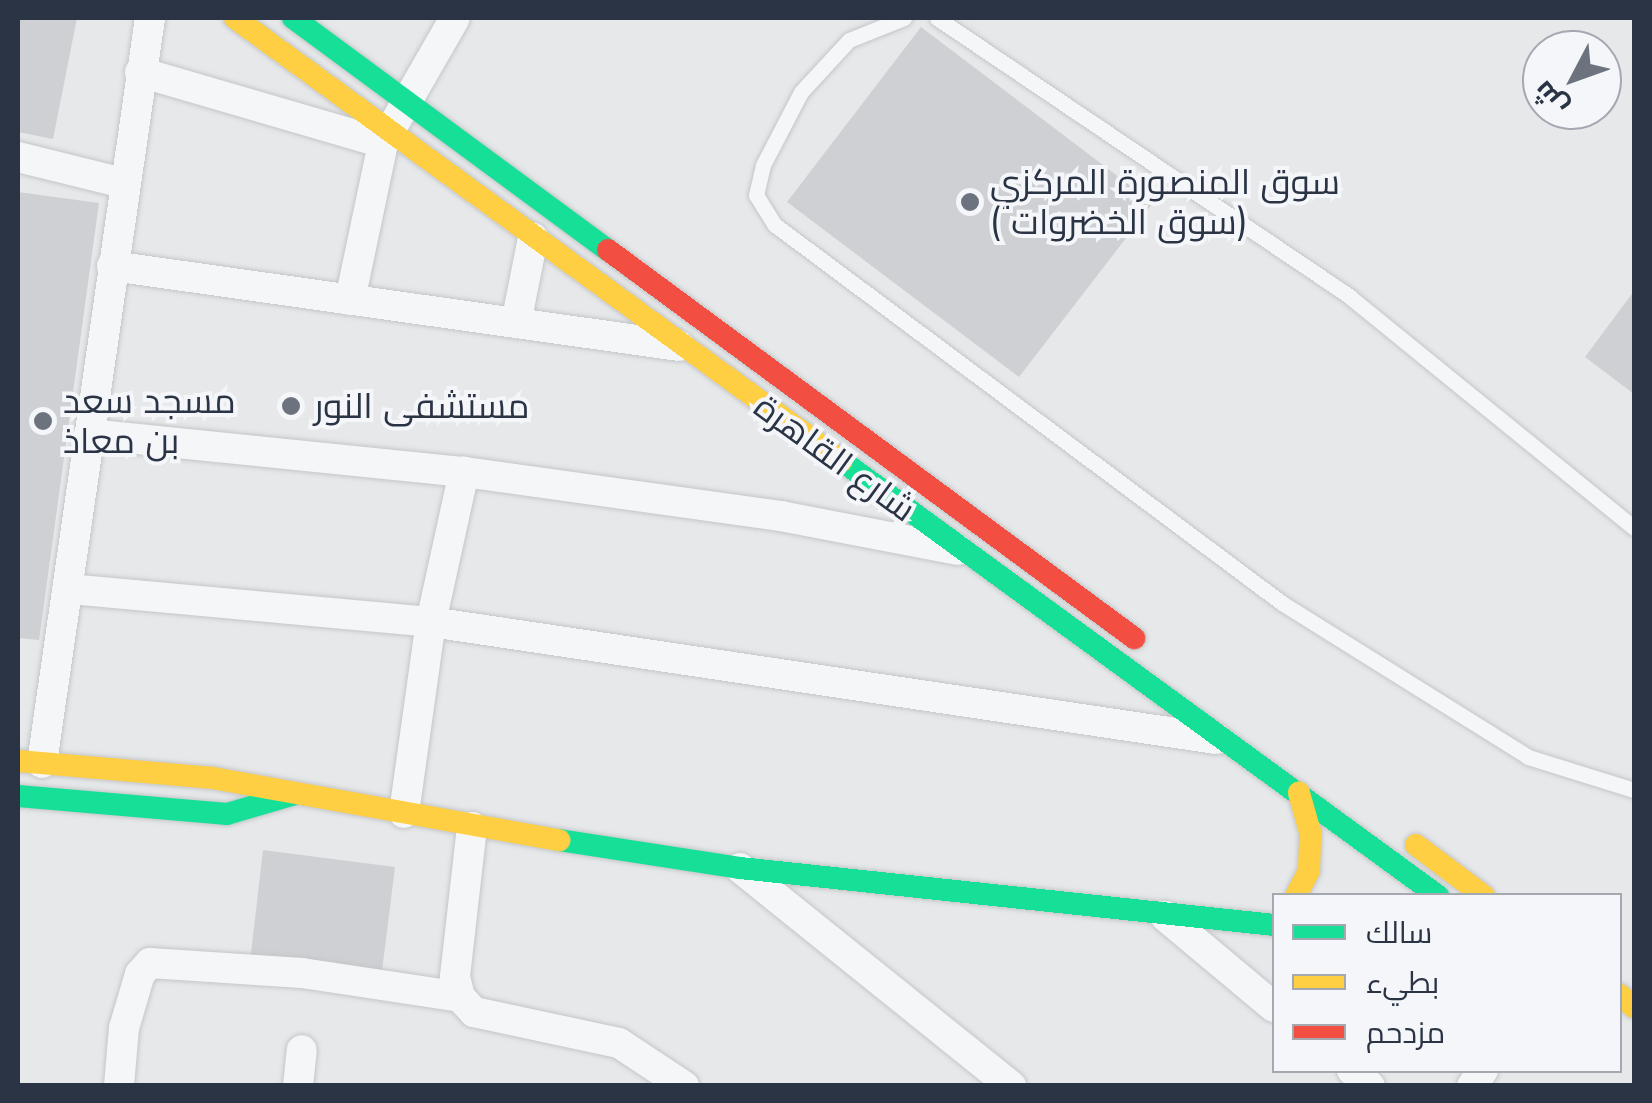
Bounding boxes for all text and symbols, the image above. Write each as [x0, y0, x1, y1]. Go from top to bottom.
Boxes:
north arrow [1522, 30, 1622, 130]
text: ش [1523, 72, 1578, 126]
place label: سوق المنصورة المركزي ( سوق الخضروات) [990, 161, 1340, 243]
marker: سوق المنصورة المركزي ( سوق الخضروات) [959, 191, 981, 213]
place label: مسجد سعد بن معاذ [63, 380, 236, 462]
place label: مستشفى النور [314, 385, 530, 427]
street label: شارع القاهرة [746, 386, 924, 530]
marker: مستشفى النور [278, 393, 304, 419]
marker: مسجد سعد بن معاذ [32, 410, 54, 432]
legend [1272, 893, 1622, 1073]
text: سالك [1366, 911, 1432, 954]
text: بطيء [1366, 961, 1439, 1004]
text: مزدحم [1366, 1011, 1445, 1054]

